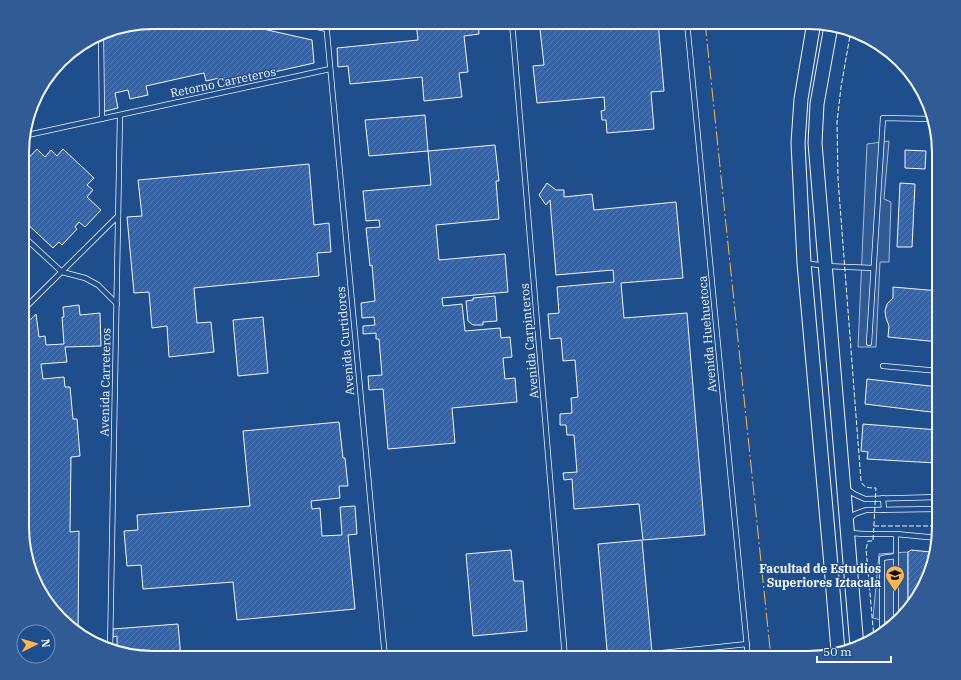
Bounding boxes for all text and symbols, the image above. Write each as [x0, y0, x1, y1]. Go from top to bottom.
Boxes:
street label: Retorno Carreteros [169, 63, 277, 101]
street label: Avenida Huehuetoca [694, 275, 720, 393]
street label: Avenida Carpinteros [516, 283, 542, 399]
street label: Avenida Curtidores [333, 286, 357, 396]
street label: Avenida Carreteros [97, 327, 113, 436]
place label: Facultad de Estudios Superiores Iztacala [759, 561, 881, 590]
school or university icon: Facultad de Estudios Superiores Iztacala [884, 564, 906, 592]
north arrow [16, 624, 56, 664]
text: N [39, 638, 53, 648]
scale bar [817, 638, 891, 664]
text: 50 m [823, 644, 852, 659]

